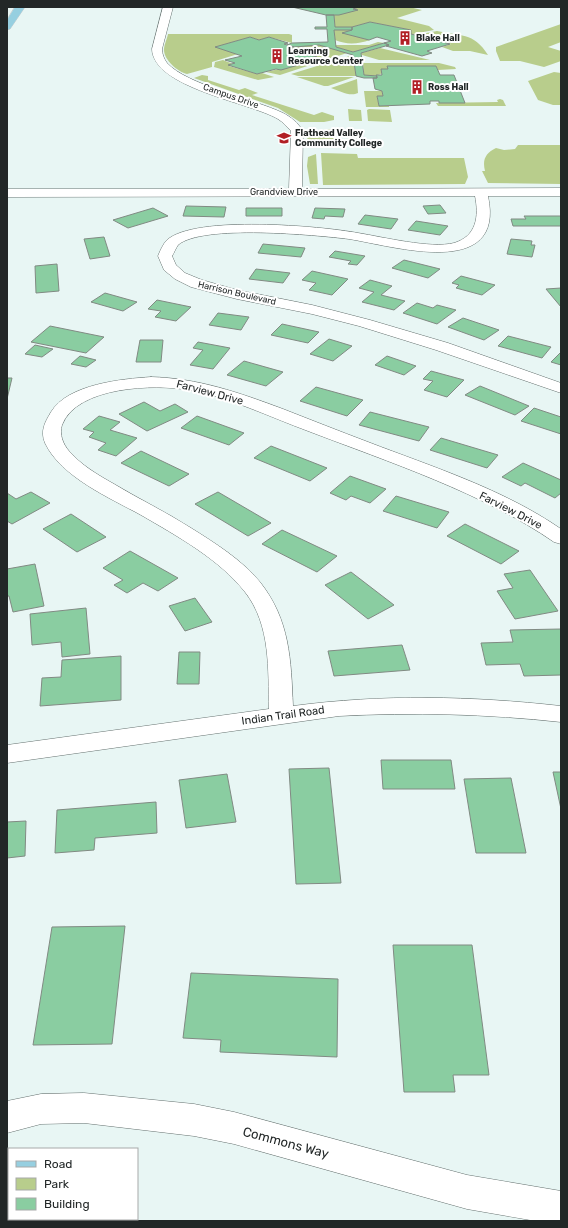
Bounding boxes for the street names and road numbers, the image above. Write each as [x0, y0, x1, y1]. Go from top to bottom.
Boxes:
street label: Campus Drive [202, 82, 260, 110]
street label: Grandview Drive [250, 187, 318, 197]
street label: Harrison Boulevard [197, 279, 277, 307]
street label: Farview Drive [175, 377, 245, 408]
street label: Farview Drive [477, 489, 544, 532]
street label: Indian Trail Road [241, 703, 325, 728]
street label: Commons Way [241, 1124, 331, 1161]

